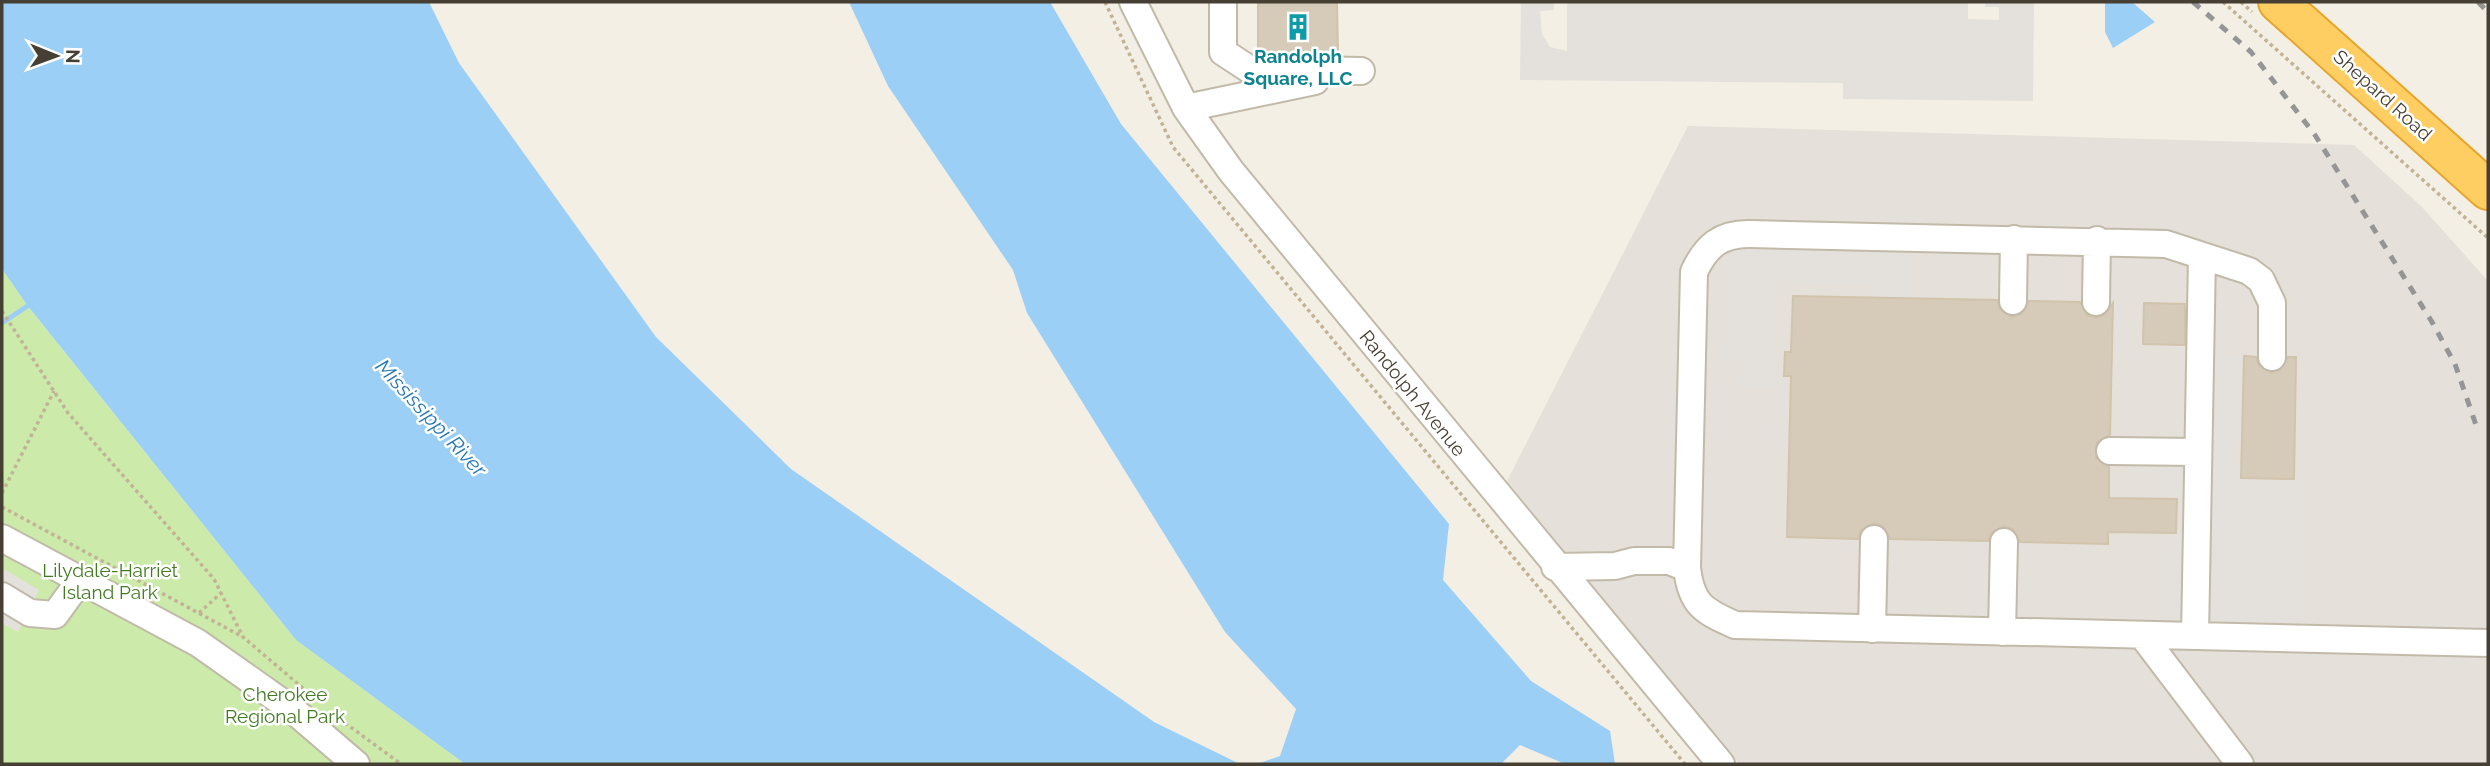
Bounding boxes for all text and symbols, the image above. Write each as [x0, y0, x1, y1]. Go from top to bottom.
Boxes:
building icon: Randolph Square, LLC [1283, 12, 1313, 42]
north arrow [21, 21, 91, 91]
place label: Randolph Square, LLC [1244, 45, 1352, 89]
street label: Shepard Road [2329, 45, 2437, 145]
text: N [62, 49, 84, 64]
street label: Randolph Avenue [1355, 326, 1471, 460]
water label: Mississippi River [371, 354, 493, 482]
park label: Lilydale-Harriet Island Park [42, 559, 178, 603]
park label: Cherokee Regional Park [225, 683, 345, 727]

